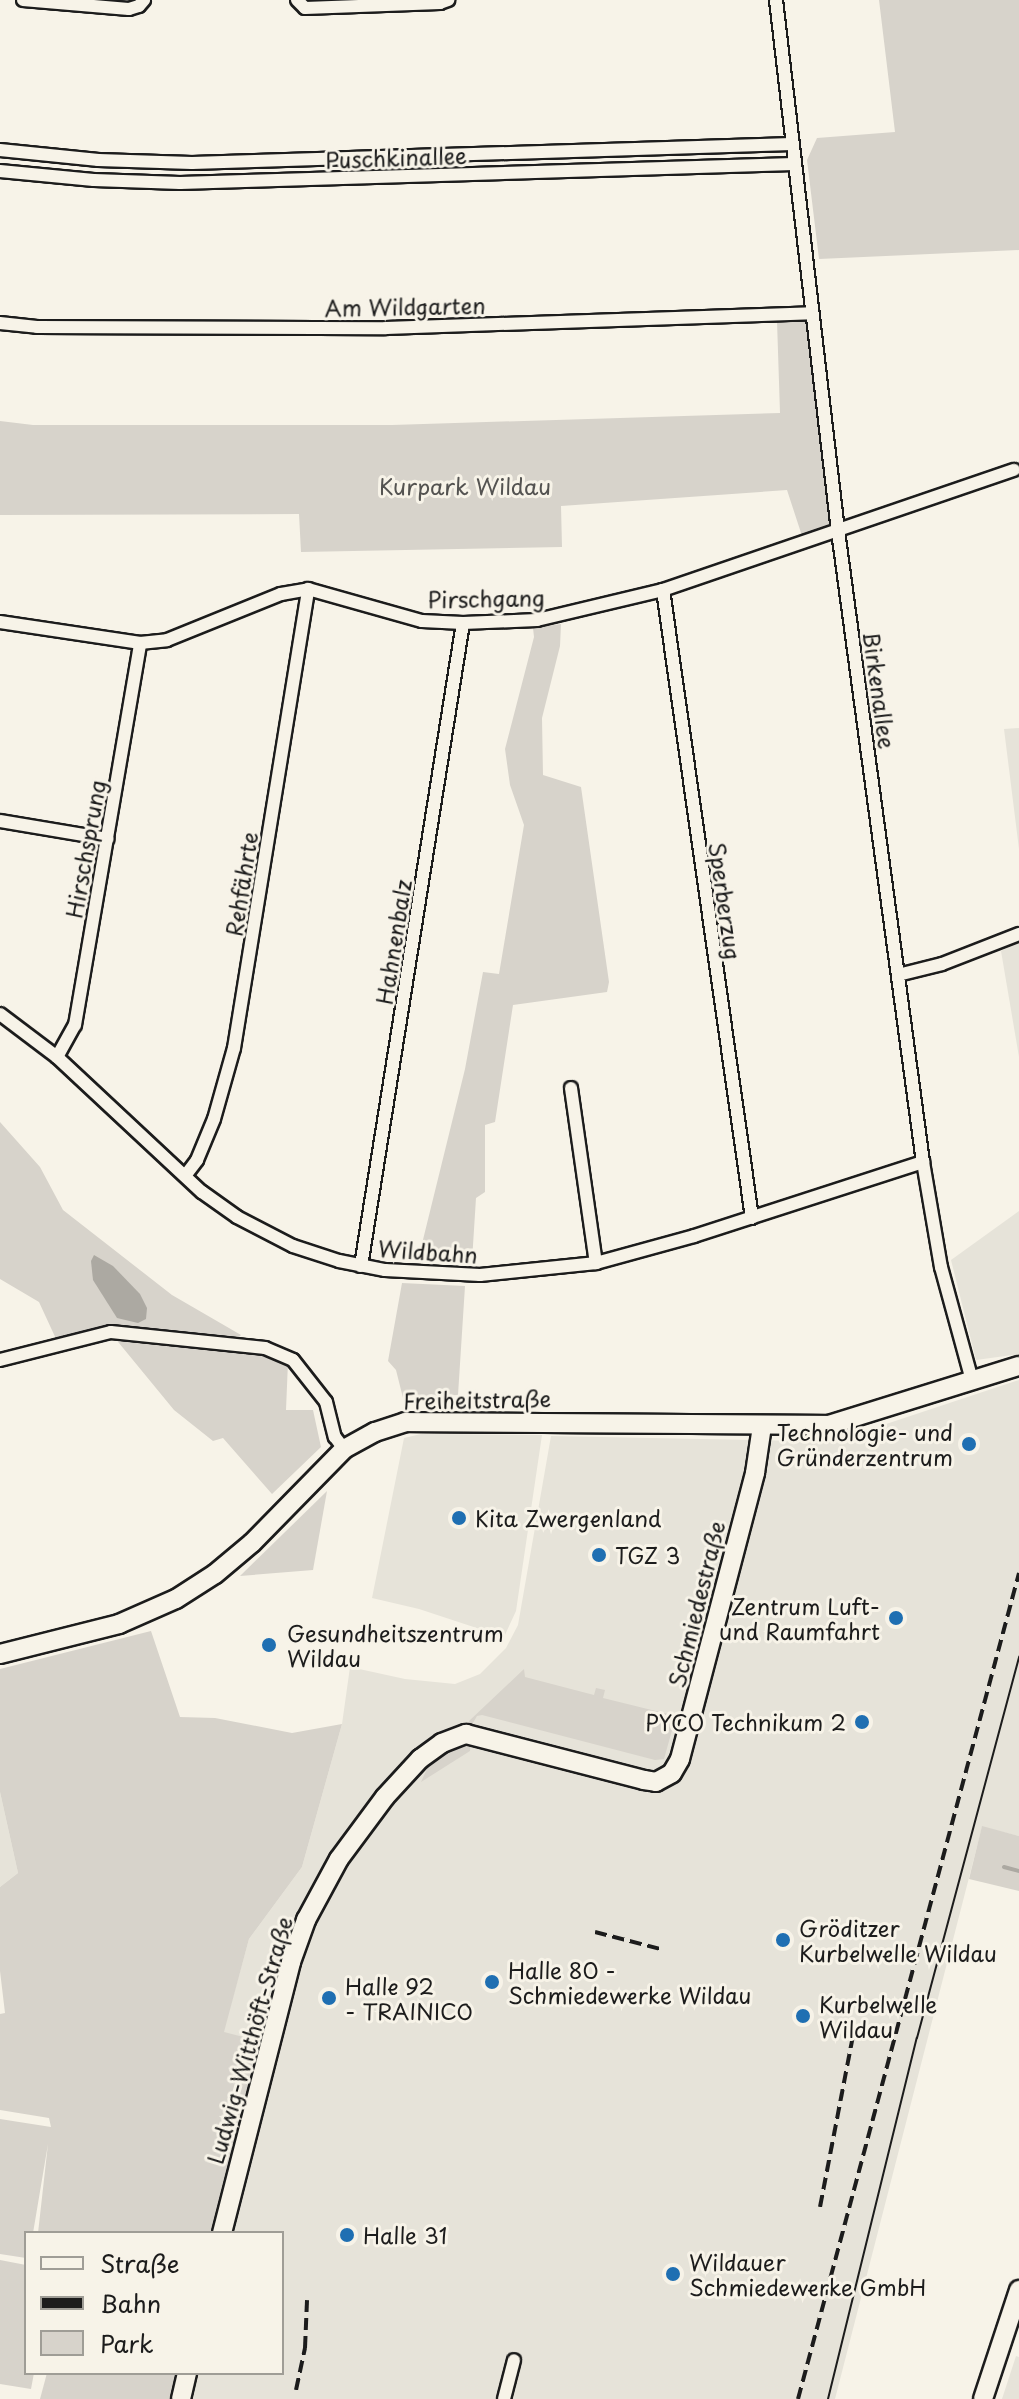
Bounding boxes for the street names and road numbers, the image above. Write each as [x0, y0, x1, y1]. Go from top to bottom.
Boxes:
street label: Puschkinallee [325, 141, 467, 173]
street label: Am Wildgarten [324, 291, 486, 321]
street label: Pirschgang [427, 584, 545, 612]
street label: Birkenallee [859, 630, 901, 750]
street label: Hirschsprung [60, 778, 110, 920]
street label: Rehfährte [220, 830, 262, 938]
street label: Sperberzug [705, 840, 747, 962]
street label: Hahnenbalz [370, 878, 416, 1006]
street label: Wildbahn [377, 1234, 479, 1268]
street label: Freiheitstraße [403, 1385, 551, 1413]
street label: Schmiedestraße [663, 1518, 729, 1690]
street label: Ludwig-Witthöft-Straße [201, 1913, 297, 2167]

